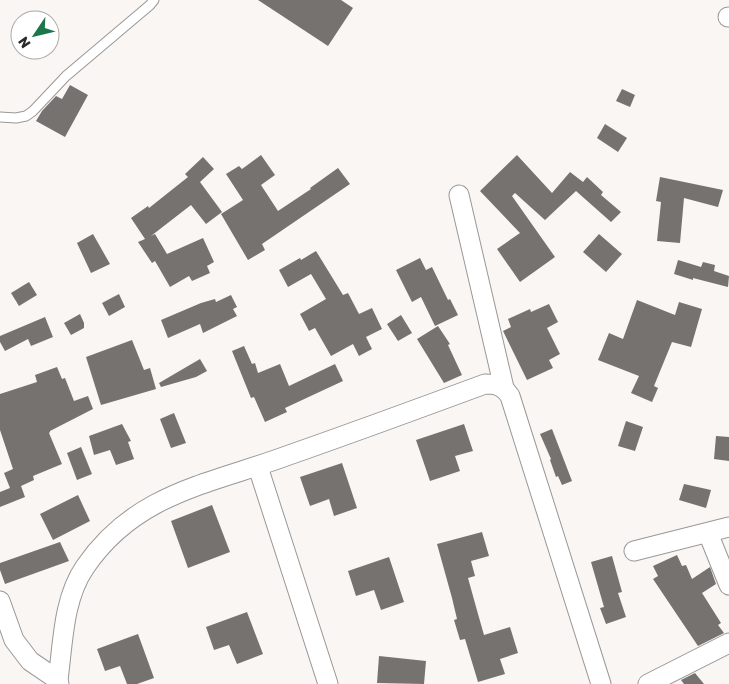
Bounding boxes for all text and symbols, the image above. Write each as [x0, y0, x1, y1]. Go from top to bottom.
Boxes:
north arrow [10, 10, 60, 60]
text: N [15, 33, 35, 51]

